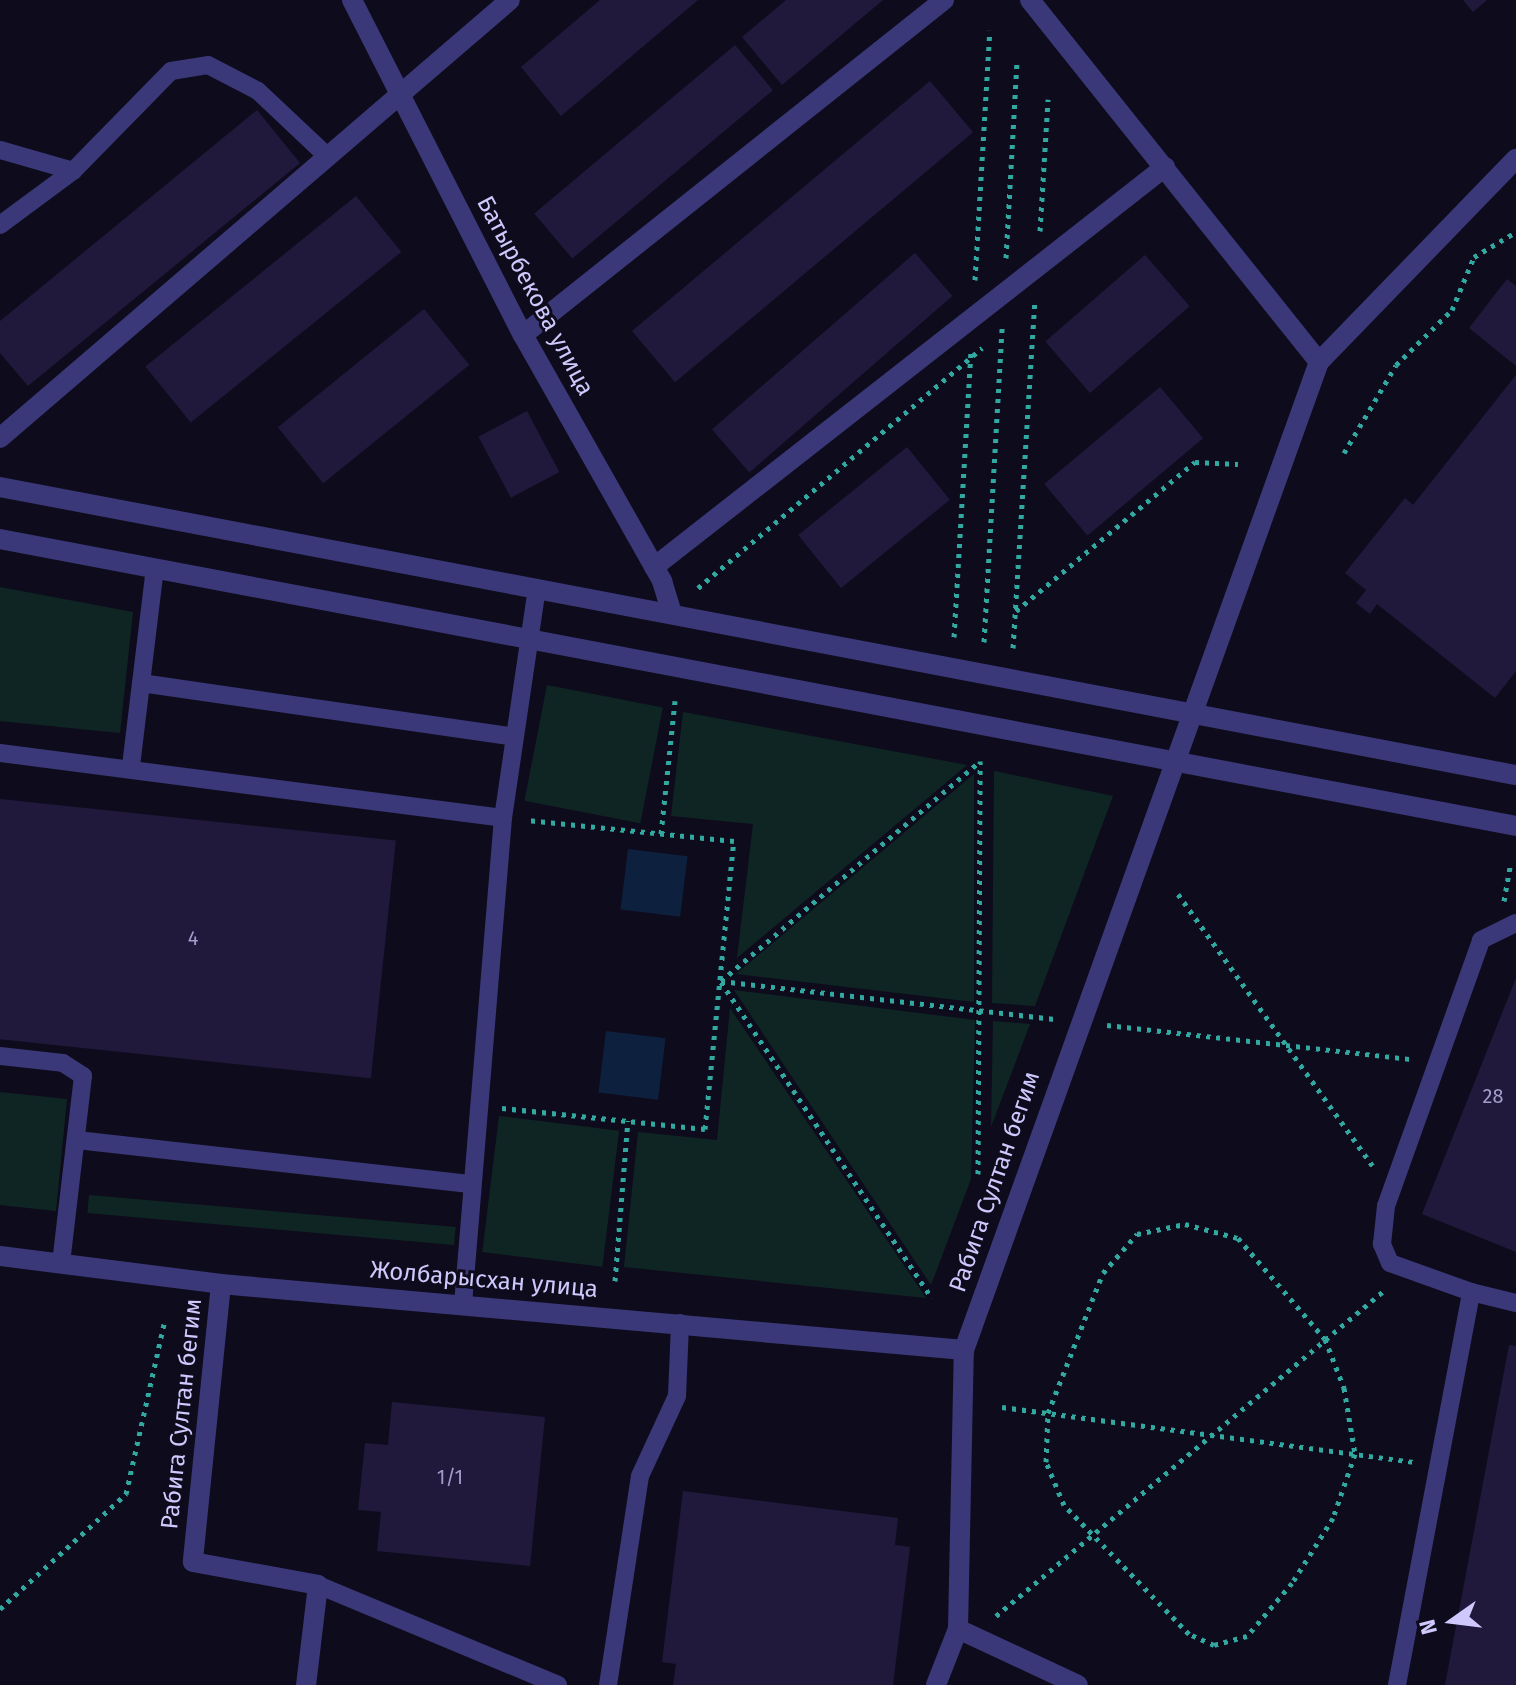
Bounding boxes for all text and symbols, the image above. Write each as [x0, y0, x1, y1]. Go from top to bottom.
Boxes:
street label: Батырбекова улица [470, 191, 600, 401]
house number: 4 [188, 926, 198, 950]
street label: Рабига Султан бегим [944, 1068, 1046, 1296]
house number: 28 [1483, 1084, 1503, 1108]
street label: Жолбарысхан улица [369, 1256, 599, 1304]
street label: Рабига Султан бегим [156, 1297, 208, 1531]
house number: 1/1 [437, 1465, 463, 1489]
north arrow [1412, 1581, 1492, 1661]
text: N [1413, 1617, 1443, 1637]

